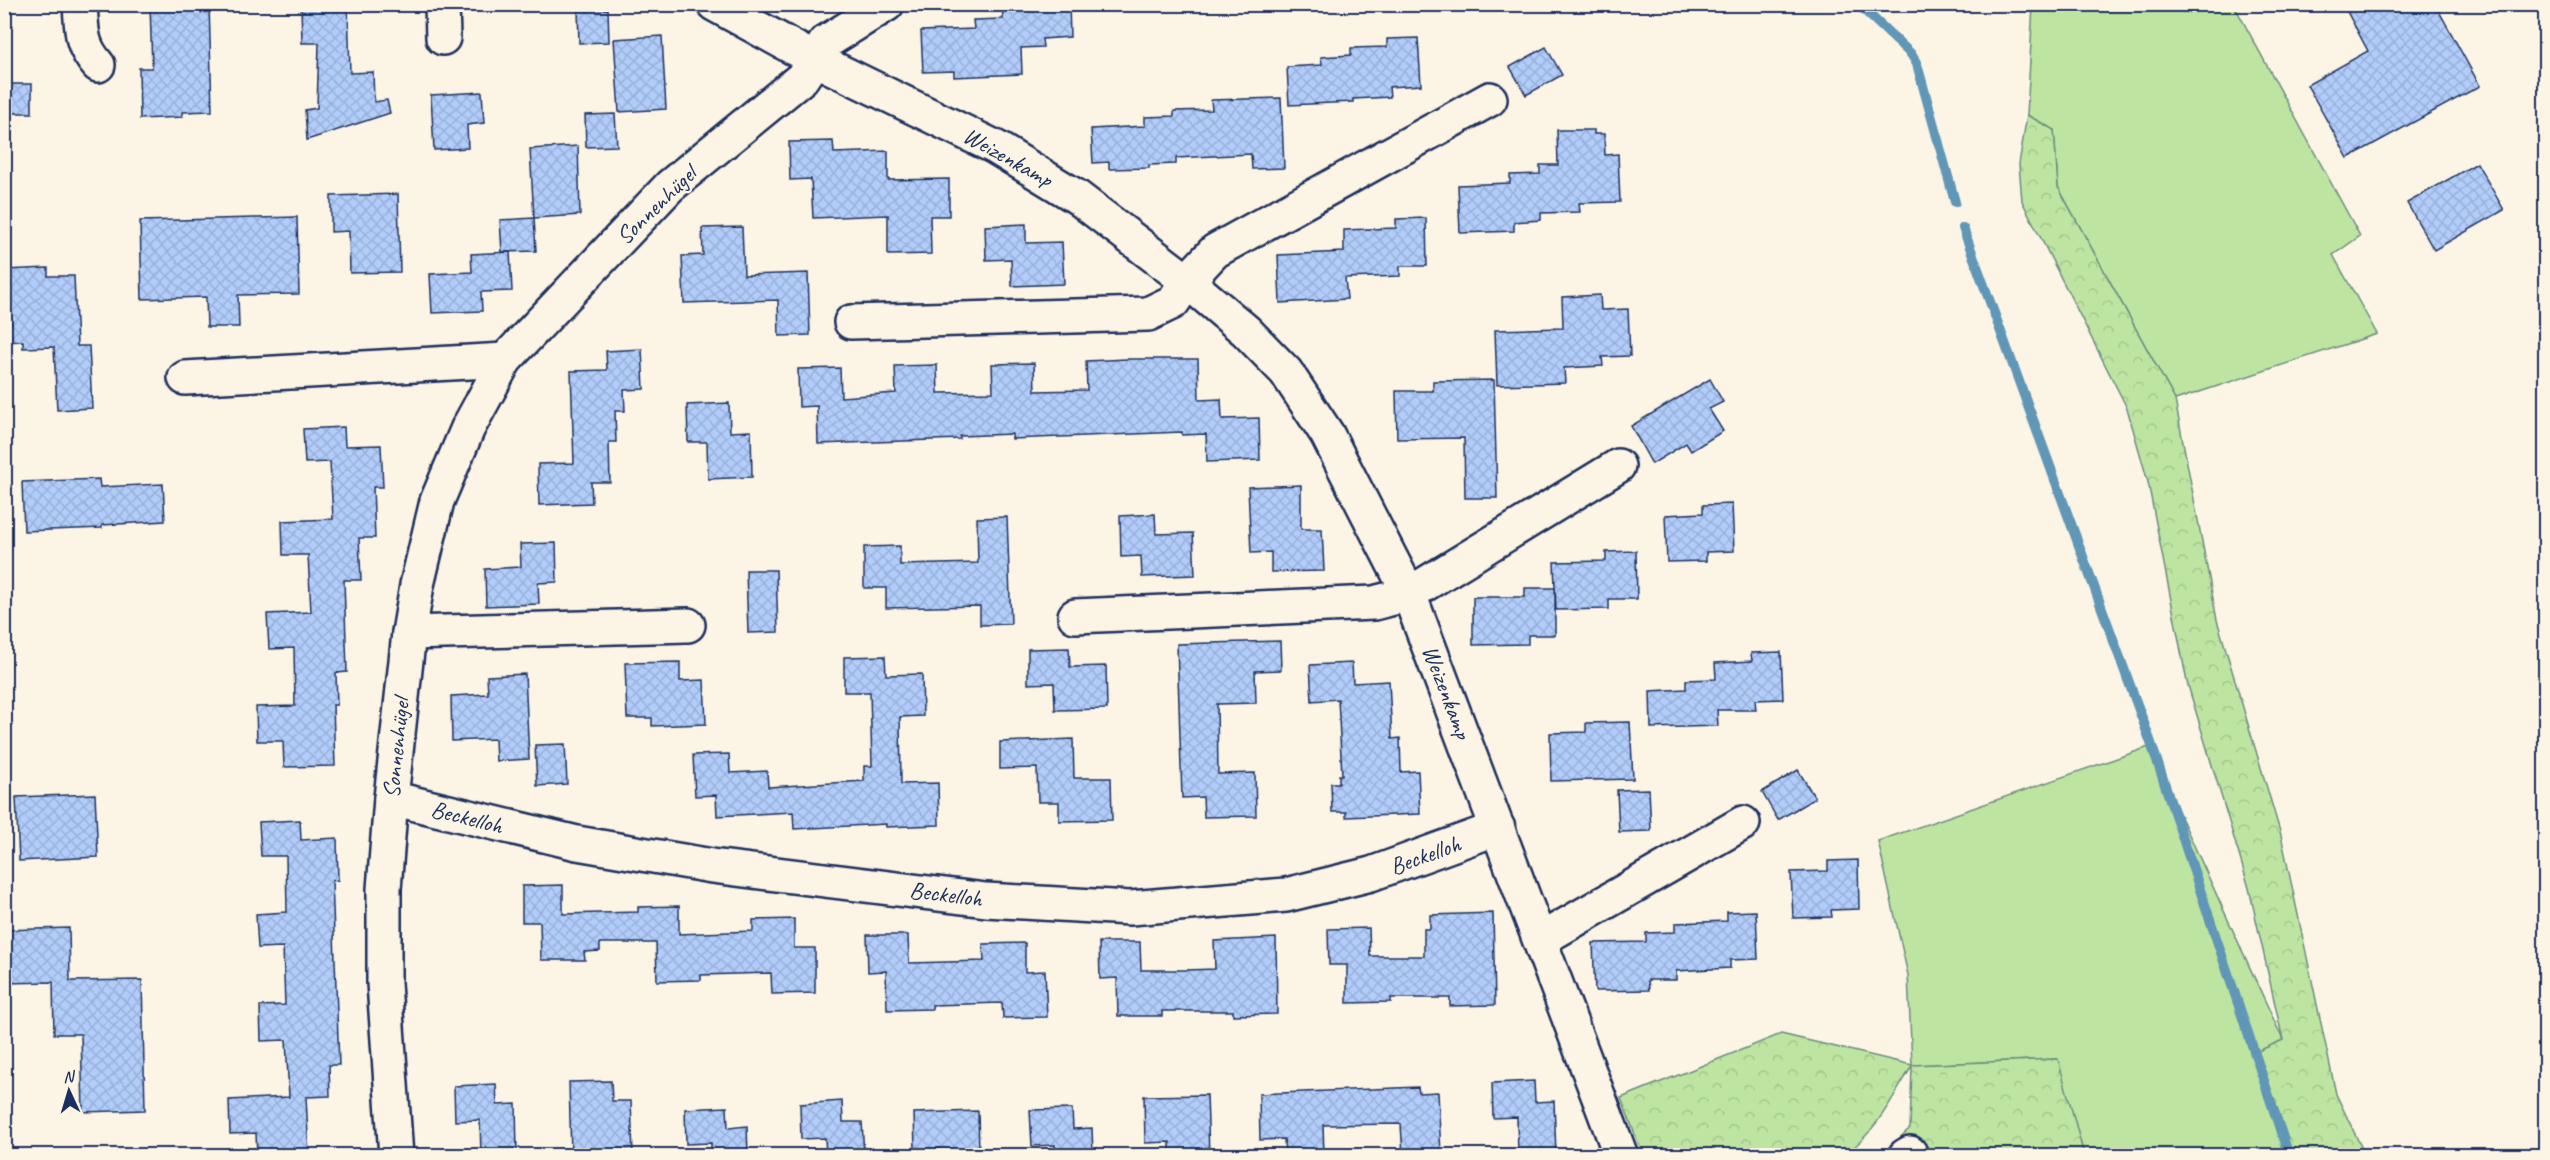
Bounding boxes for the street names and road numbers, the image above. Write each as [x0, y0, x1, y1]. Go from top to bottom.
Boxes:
street label: Weizenkamp [958, 120, 1060, 195]
street label: Sonnenhügel [609, 157, 705, 251]
street label: Weizenkamp [1415, 641, 1479, 745]
street label: Sonnenhügel [376, 693, 417, 800]
street label: Beckelloh [428, 794, 507, 841]
street label: Beckelloh [1386, 828, 1465, 882]
street label: Beckelloh [908, 875, 985, 913]

